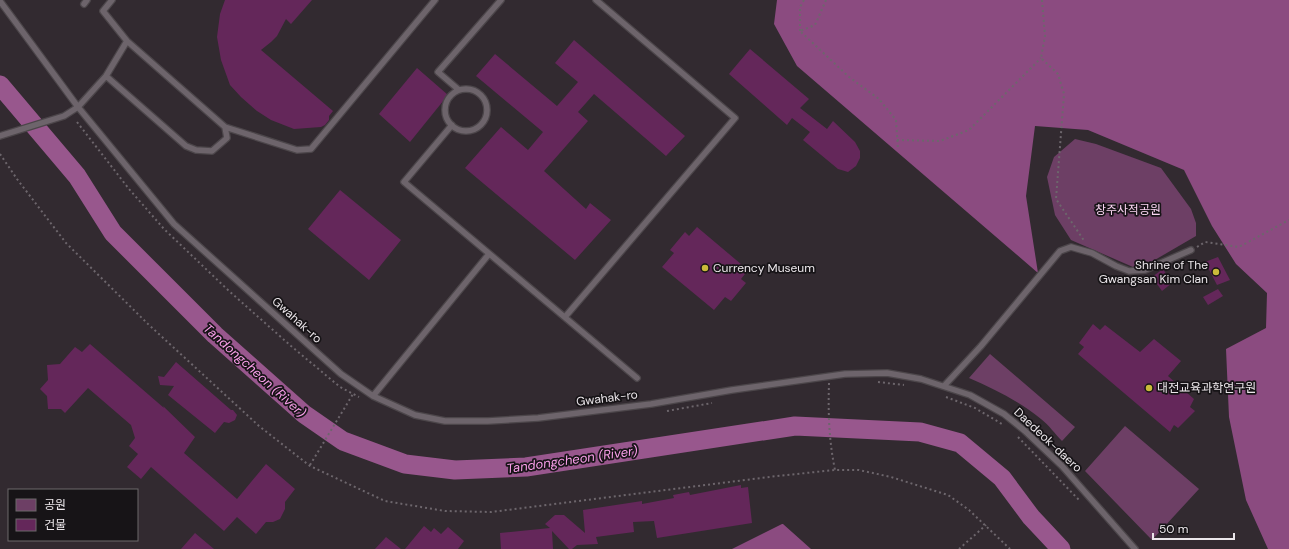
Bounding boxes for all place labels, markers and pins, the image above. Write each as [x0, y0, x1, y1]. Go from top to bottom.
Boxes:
place label: Shrine of The Gwangsan Kim Clan [1099, 257, 1208, 287]
place label: Currency Museum [713, 260, 815, 276]
marker: Currency Museum [700, 263, 710, 273]
marker: Shrine of The Gwangsan Kim Clan [1211, 267, 1221, 277]
place label: 대전교육과학연구원 [1157, 380, 1256, 396]
marker: 대전교육과학연구원 [1144, 383, 1154, 393]

